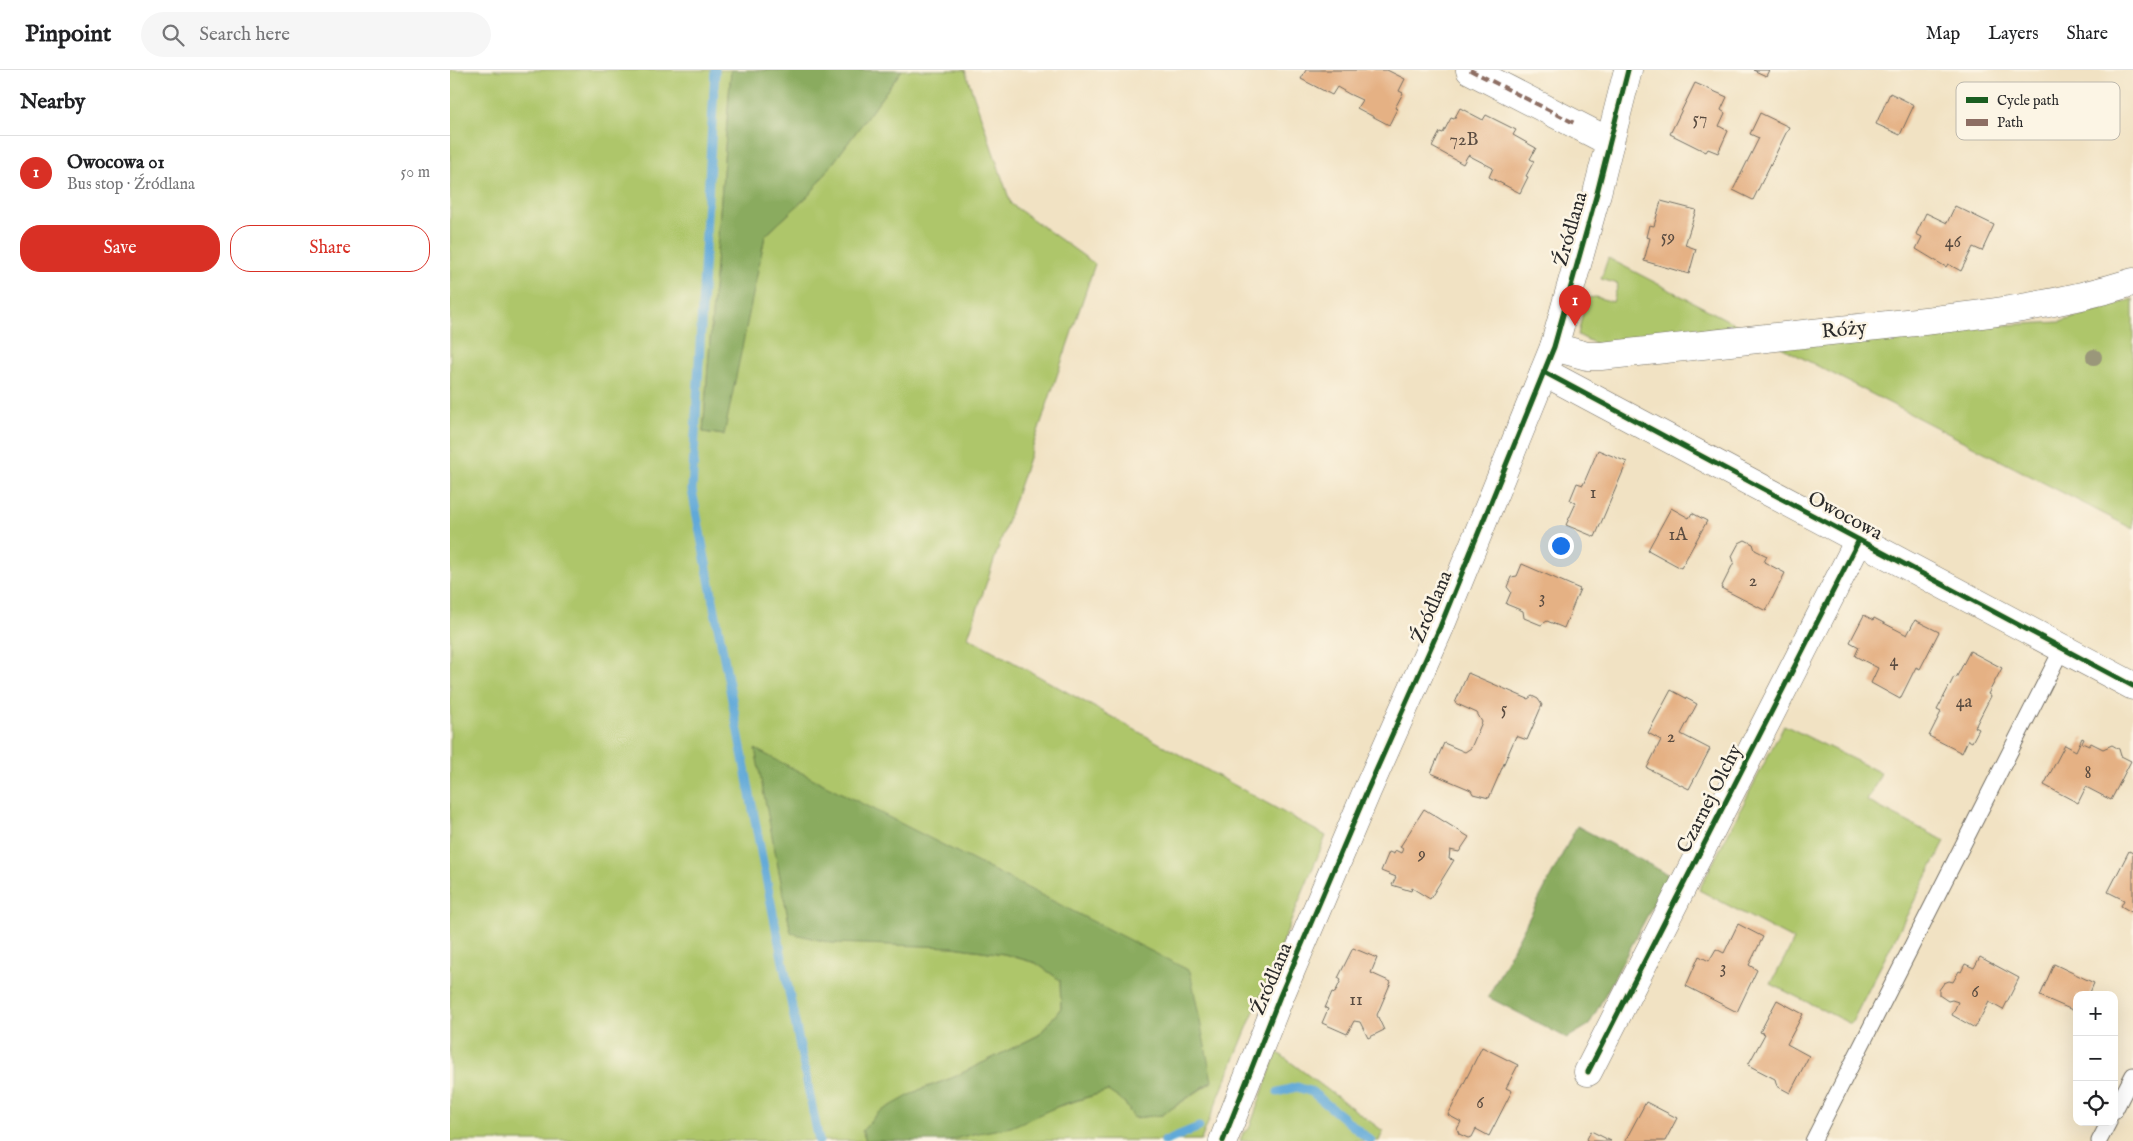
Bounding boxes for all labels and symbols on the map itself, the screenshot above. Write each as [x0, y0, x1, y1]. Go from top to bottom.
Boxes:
legend [1956, 82, 2120, 140]
text: Cycle path [1997, 92, 2059, 110]
house number: 57 [1693, 108, 1707, 131]
text: Path [1997, 114, 2024, 132]
house number: 72B [1450, 129, 1478, 152]
street label: Źródlana [1548, 189, 1594, 269]
house number: 59 [1661, 226, 1675, 249]
house number: 46 [1945, 231, 1962, 254]
pin: 1 [1559, 285, 1591, 326]
street label: Róży [1820, 315, 1868, 345]
house number: 1 [1590, 482, 1596, 505]
street label: Owocowa [1803, 486, 1887, 546]
house number: 1A [1669, 524, 1688, 547]
your location [1548, 533, 1574, 559]
street label: Źródlana [1406, 567, 1459, 647]
house number: 2 [1749, 570, 1757, 593]
house number: 3 [1539, 587, 1545, 610]
house number: 4 [1890, 650, 1899, 673]
house number: 4a [1956, 691, 1973, 714]
house number: 5 [1501, 698, 1508, 721]
house number: 2 [1667, 726, 1675, 749]
street label: Czarnej Olchy [1672, 740, 1748, 858]
house number: 8 [2084, 762, 2092, 785]
house number: 9 [1417, 843, 1426, 866]
street label: Źródlana [1246, 939, 1299, 1019]
house number: 3 [1720, 957, 1726, 980]
house number: 6 [1971, 981, 1979, 1004]
house number: 11 [1349, 989, 1363, 1012]
house number: 6 [1476, 1092, 1484, 1115]

